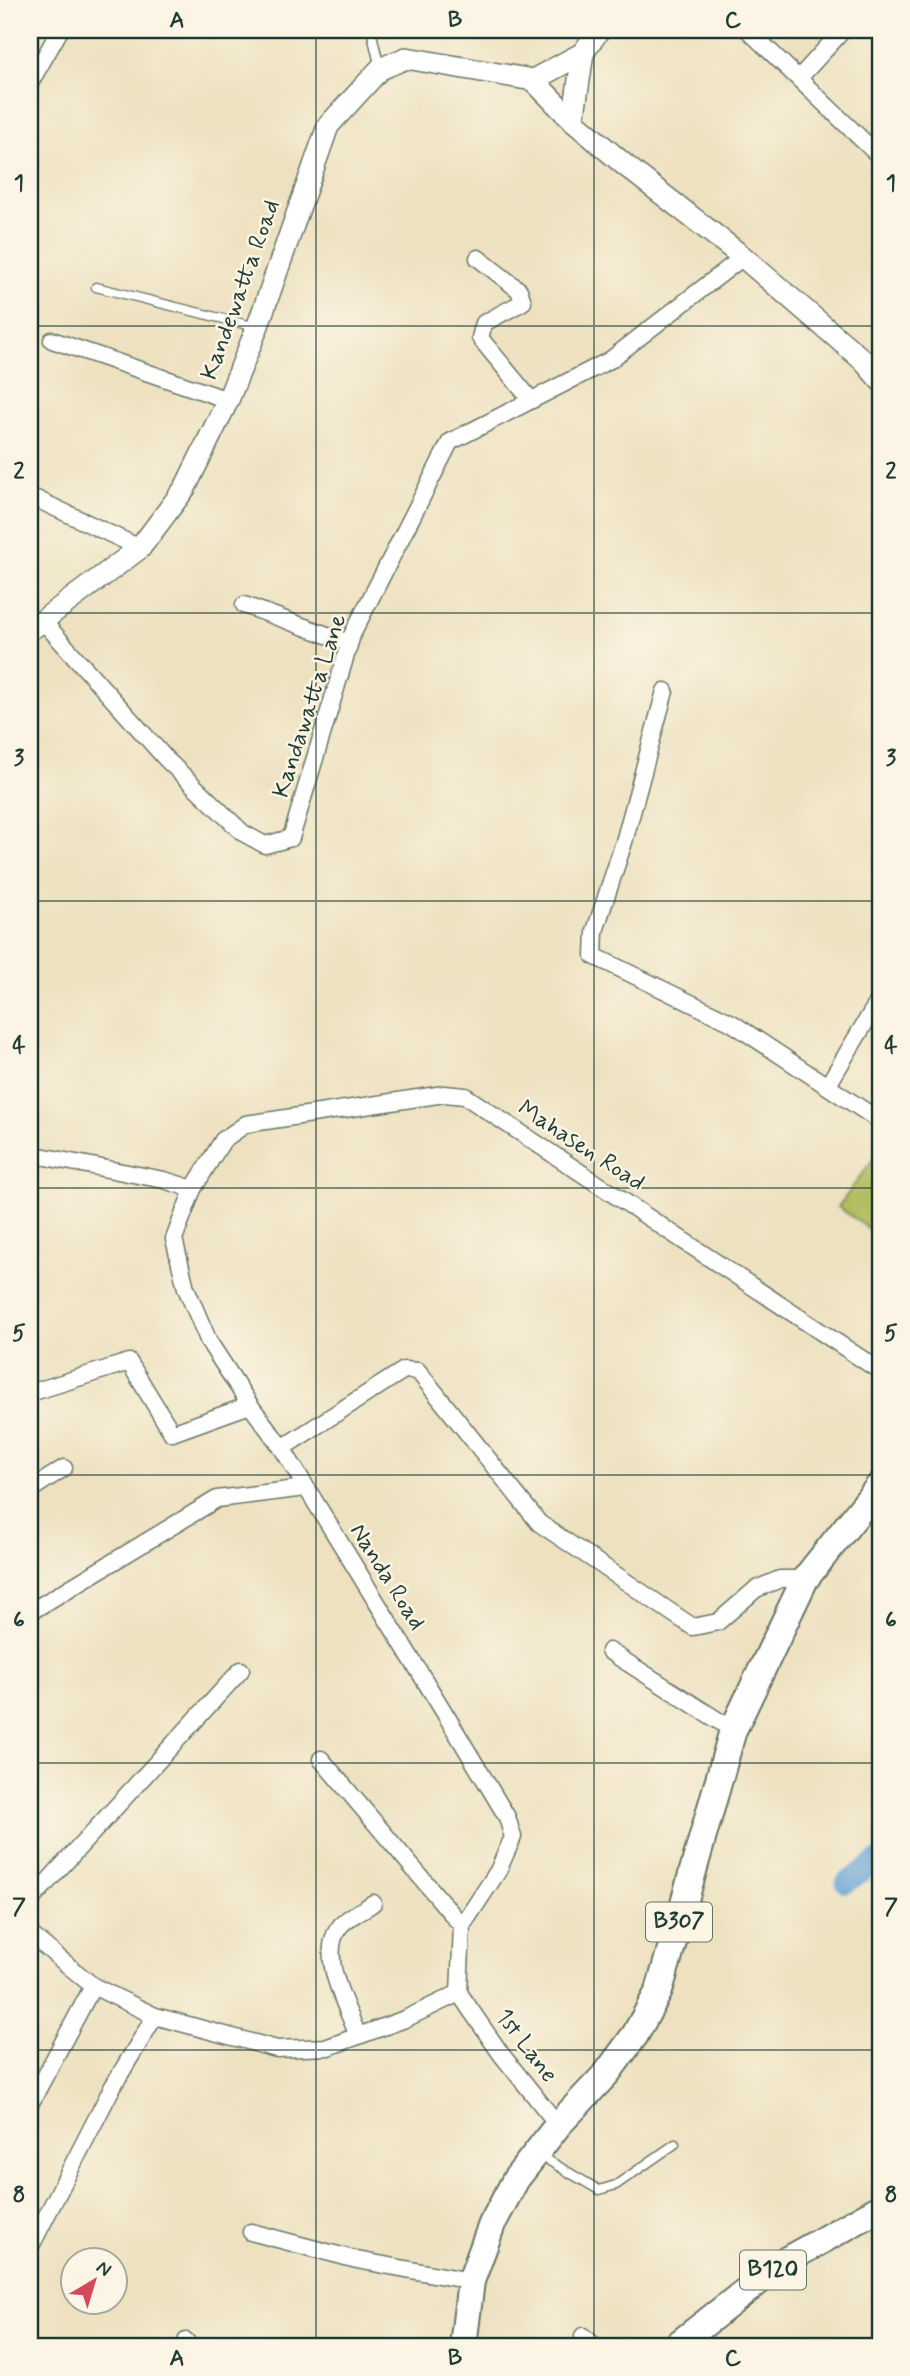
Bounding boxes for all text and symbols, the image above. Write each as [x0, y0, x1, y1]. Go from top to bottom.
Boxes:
text: A [169, 6, 185, 36]
text: B [448, 6, 463, 36]
text: C [725, 6, 742, 36]
text: 1 [14, 169, 24, 199]
text: 1 [886, 169, 896, 199]
street label: Kandewatta Road [194, 196, 288, 384]
text: 2 [13, 457, 25, 487]
text: 2 [885, 457, 897, 487]
street label: Kandawatta Lane [266, 610, 354, 802]
text: 3 [14, 744, 25, 774]
text: 3 [886, 744, 897, 774]
text: 4 [12, 1031, 26, 1061]
text: 4 [884, 1031, 898, 1061]
street label: Mahasen Road [512, 1093, 650, 1199]
text: 5 [12, 1319, 26, 1349]
text: 5 [884, 1319, 898, 1349]
street label: Nanda Road [342, 1518, 432, 1636]
text: 6 [13, 1606, 25, 1636]
text: 6 [885, 1606, 897, 1636]
text: 7 [12, 1893, 26, 1923]
text: 7 [884, 1893, 898, 1923]
road number: B307 [646, 1902, 712, 1941]
street label: 1st Lane [488, 2003, 564, 2089]
text: 8 [13, 2181, 25, 2211]
text: 8 [885, 2181, 897, 2211]
north arrow [60, 2246, 130, 2316]
road number: B120 [740, 2250, 806, 2290]
text: N [91, 2255, 116, 2283]
text: A [169, 2344, 185, 2374]
text: B [448, 2344, 463, 2374]
text: C [725, 2344, 742, 2374]

